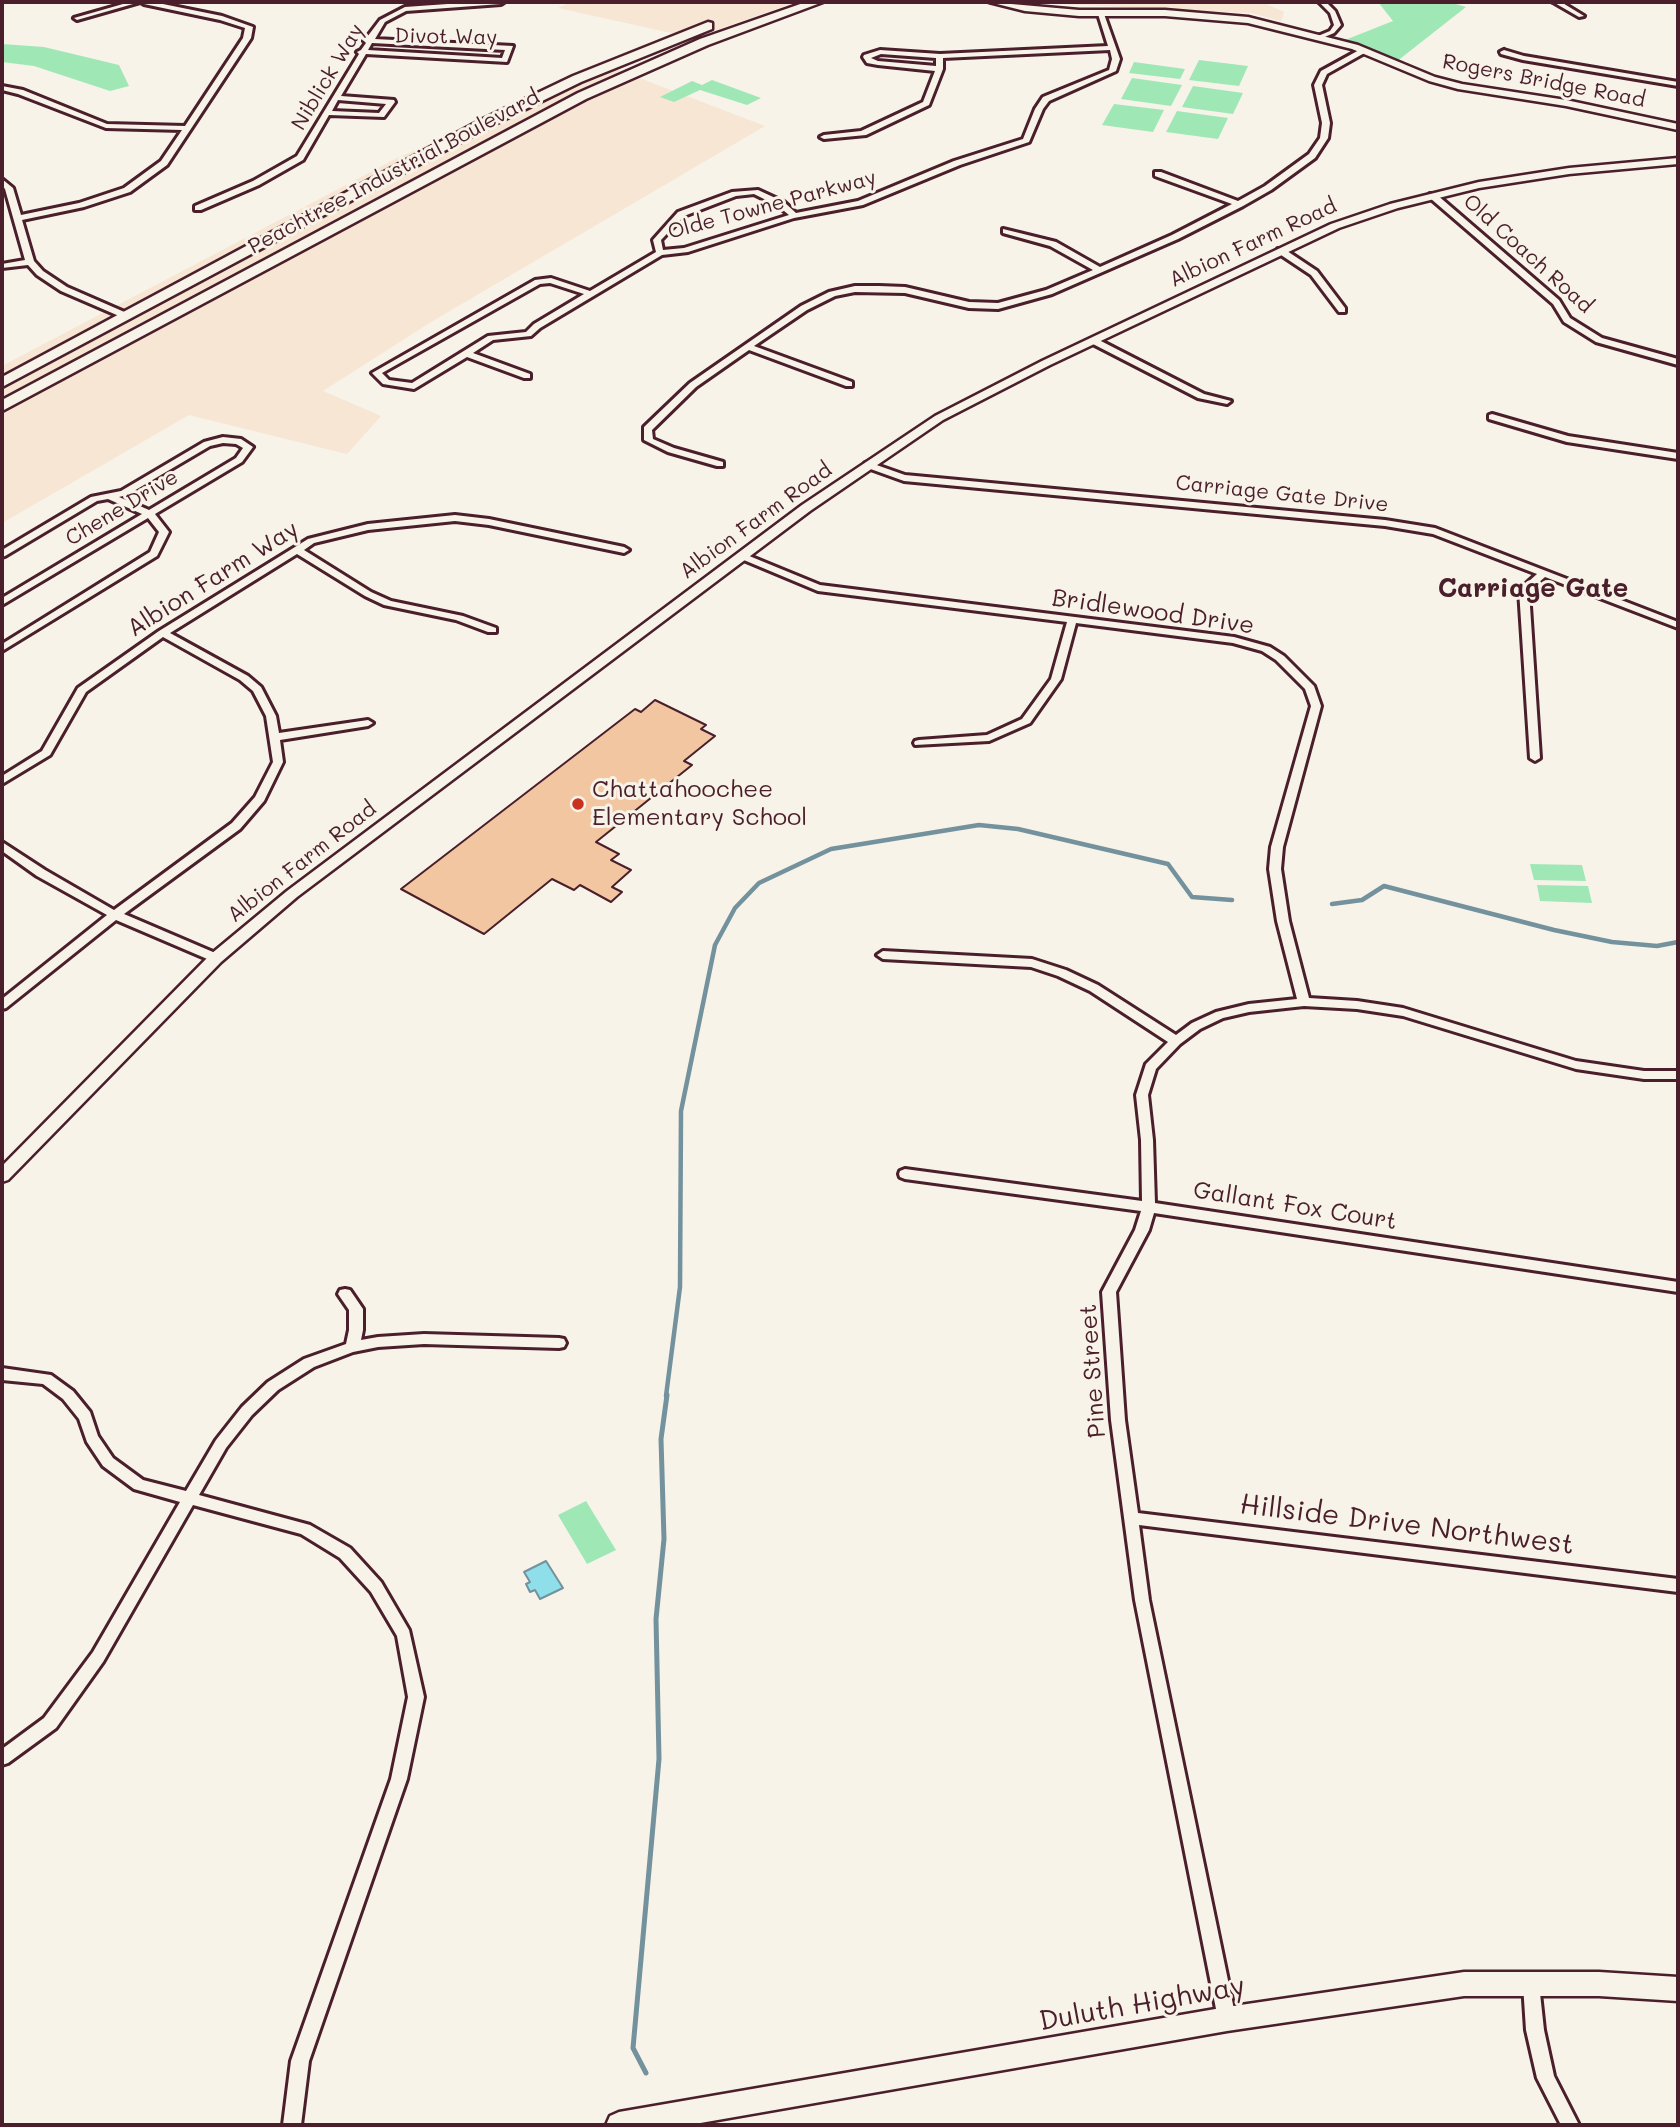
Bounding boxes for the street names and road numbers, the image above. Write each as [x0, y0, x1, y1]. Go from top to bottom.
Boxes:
street label: Niblick Way [286, 19, 370, 135]
street label: Divot Way [394, 24, 498, 50]
street label: Rogers Bridge Road [1440, 49, 1648, 113]
street label: Peachtree Industrial Boulevard [244, 84, 544, 260]
street label: Olde Towne Parkway [665, 165, 879, 245]
street label: Old Coach Road [1458, 189, 1598, 319]
street label: Albion Farm Road [1165, 193, 1341, 293]
street label: Albion Farm Road [675, 457, 837, 585]
street label: Chene Drive [61, 465, 183, 551]
street label: Carriage Gate Drive [1174, 470, 1390, 518]
street label: Albion Farm Way [122, 515, 304, 643]
street label: Bridlewood Drive [1050, 584, 1256, 640]
street label: Albion Farm Road [223, 796, 381, 928]
street label: Gallant Fox Court [1191, 1176, 1399, 1236]
street label: Pine Street [1074, 1303, 1112, 1439]
street label: Hillside Drive Northwest [1238, 1488, 1576, 1562]
street label: Duluth Highway [1037, 1969, 1247, 2039]

